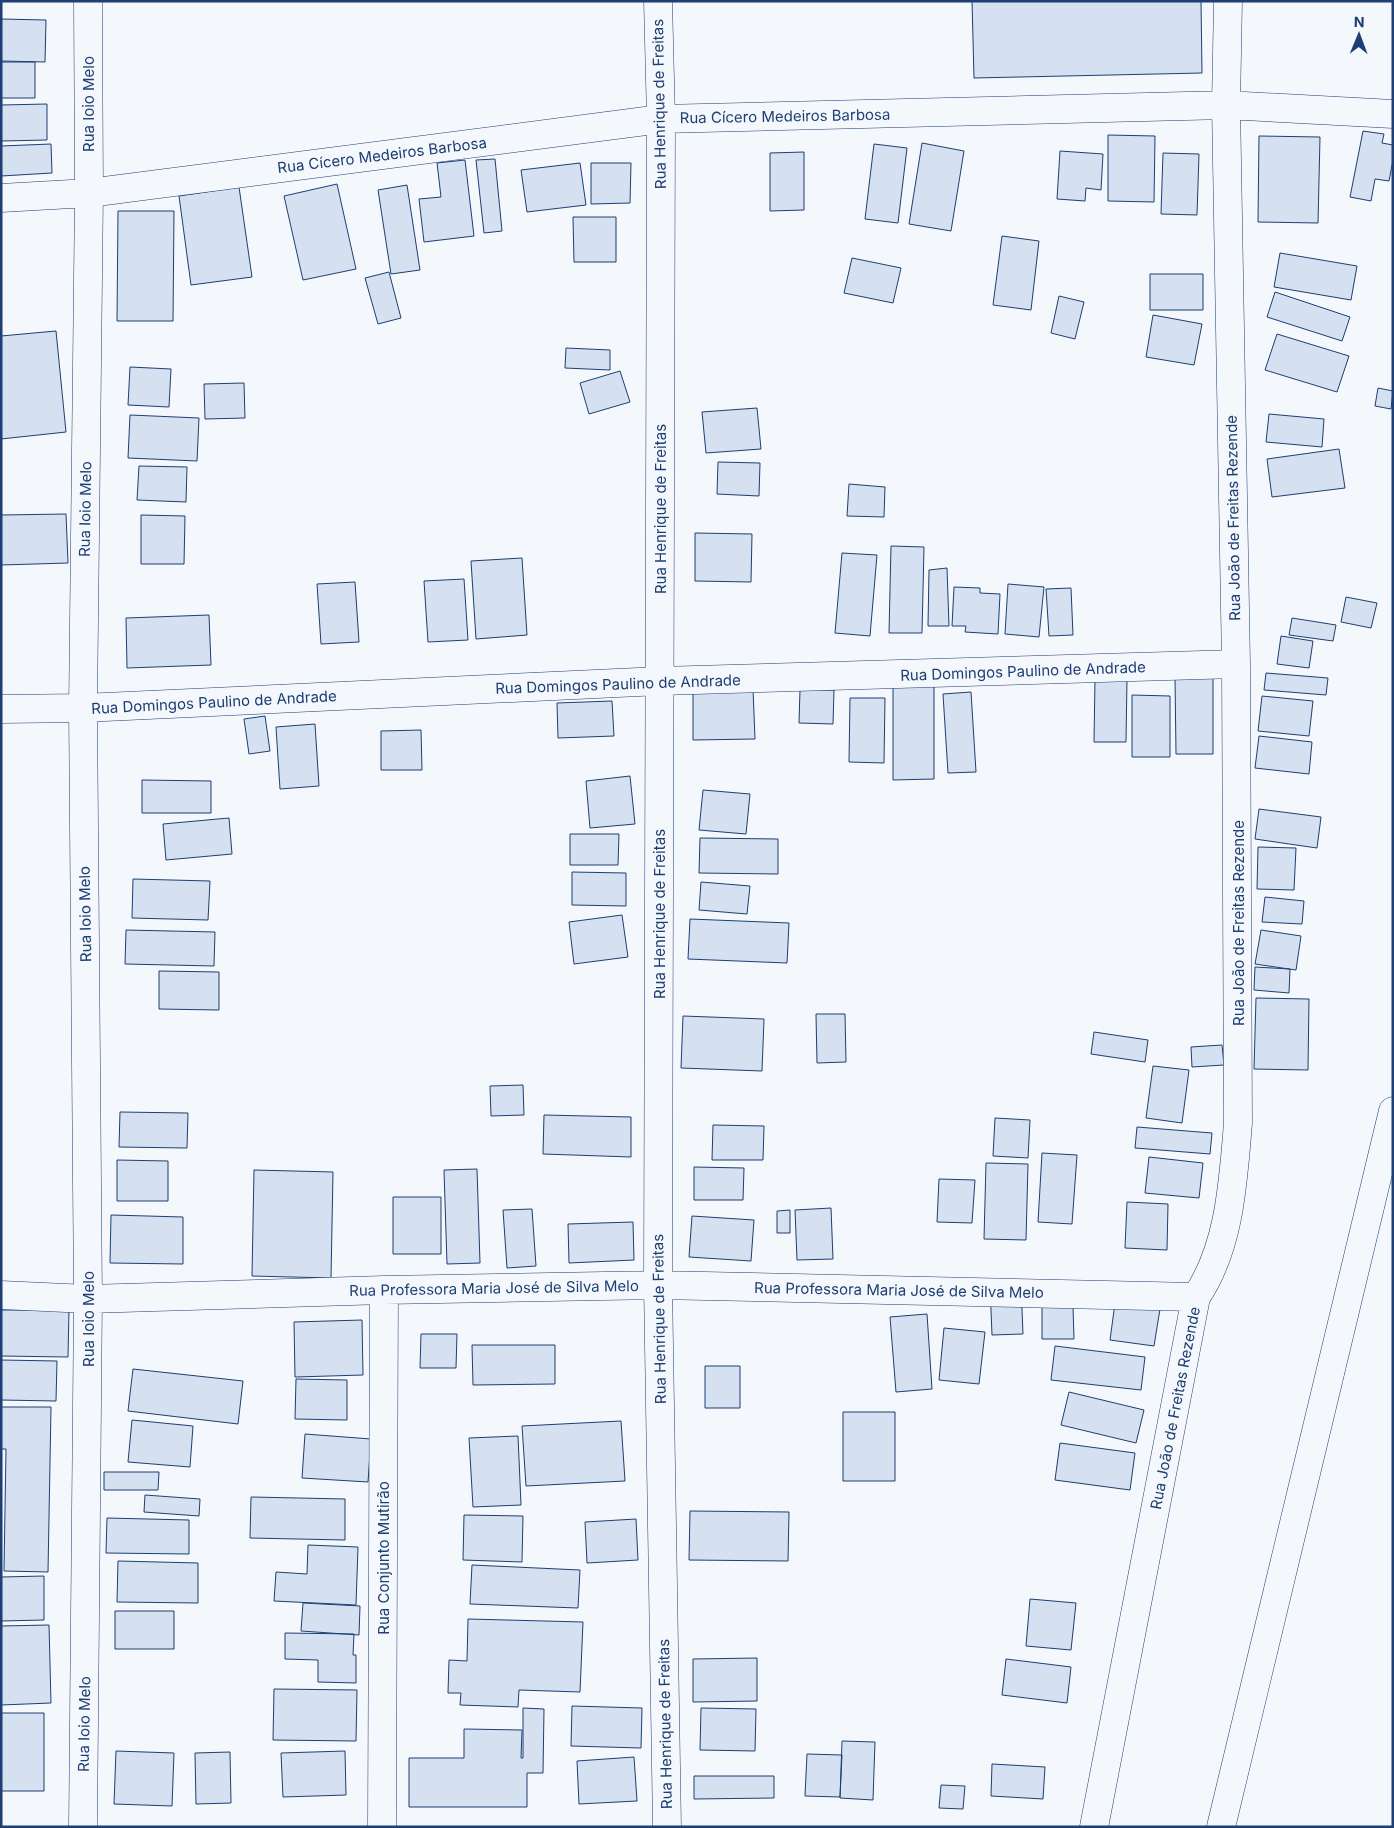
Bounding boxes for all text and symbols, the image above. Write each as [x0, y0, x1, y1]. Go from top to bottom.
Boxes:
north arrow [1334, 10, 1384, 60]
text: N [1354, 13, 1365, 30]
street label: Rua Henrique de Freitas [648, 19, 670, 189]
street label: Rua Ioio Melo [79, 56, 98, 152]
street label: Rua Cícero Medeiros Barbosa [679, 105, 891, 127]
street label: Rua Cícero Medeiros Barbosa [276, 133, 488, 177]
street label: Rua João de Freitas Rezende [1222, 415, 1244, 621]
street label: Rua Henrique de Freitas [651, 424, 670, 594]
street label: Rua Ioio Melo [75, 461, 95, 557]
street label: Rua Domingos Paulino de Andrade [900, 657, 1146, 685]
street label: Rua Domingos Paulino de Andrade [495, 670, 741, 698]
street label: Rua Domingos Paulino de Andrade [91, 686, 337, 718]
street label: Rua João de Freitas Rezende [1229, 820, 1248, 1026]
street label: Rua Henrique de Freitas [650, 829, 669, 999]
street label: Rua Ioio Melo [75, 866, 95, 962]
street label: Rua Henrique de Freitas [648, 1234, 670, 1404]
street label: Rua Ioio Melo [79, 1271, 98, 1367]
street label: Rua Professora Maria José de Silva Melo [349, 1276, 639, 1300]
street label: Rua Professora Maria José de Silva Melo [754, 1278, 1044, 1302]
street label: Rua João de Freitas Rezende [1146, 1305, 1204, 1511]
street label: Rua Conjunto Mutirão [374, 1481, 393, 1635]
street label: Rua Henrique de Freitas [654, 1639, 676, 1809]
street label: Rua Ioio Melo [74, 1676, 94, 1772]

